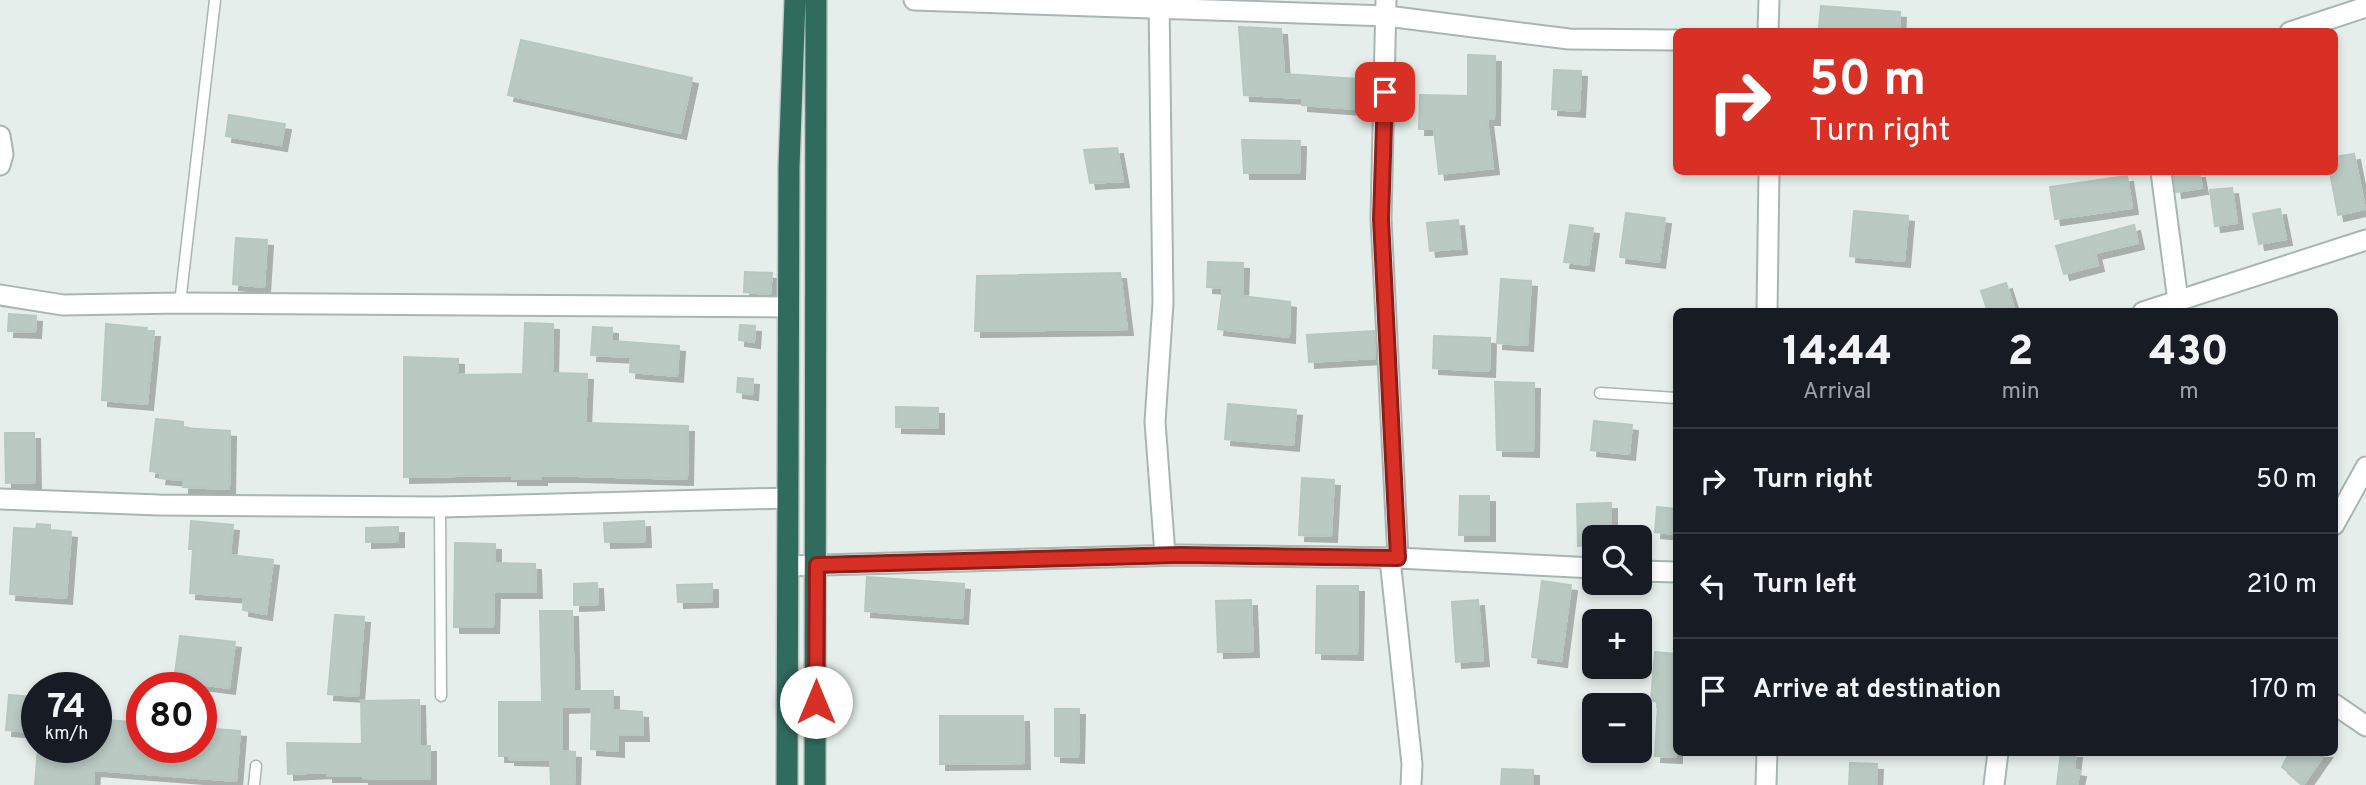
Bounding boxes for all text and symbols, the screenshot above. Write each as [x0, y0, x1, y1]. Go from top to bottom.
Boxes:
text: 50 m [1809, 51, 1926, 113]
icon: right [1694, 56, 1785, 147]
pin [1355, 62, 1415, 122]
icon: arrive [1366, 73, 1404, 111]
text: Turn right [1809, 112, 1951, 152]
text: 14:44 [1782, 327, 1892, 380]
text: 2 [2008, 327, 2033, 380]
text: 430 [2149, 327, 2229, 380]
text: Arrival [1803, 378, 1872, 407]
text: min [2002, 378, 2040, 407]
text: m [2179, 378, 2199, 407]
icon: right [1694, 462, 1732, 500]
text: Turn right [1753, 464, 1873, 497]
text: 50 m [2256, 464, 2317, 497]
map controls [1582, 525, 1652, 763]
button: search [1582, 525, 1652, 595]
icon: left [1694, 567, 1732, 605]
text: Turn left [1753, 569, 1857, 602]
text: 210 m [2247, 569, 2317, 602]
button: + [1582, 609, 1652, 679]
position arrow [779, 665, 853, 739]
speed limit sign: 80 [126, 672, 217, 763]
icon: arrive [1694, 672, 1732, 710]
text: Arrive at destination [1753, 674, 2001, 707]
text: 170 m [2250, 674, 2317, 707]
text: 74 [47, 686, 86, 730]
button: − [1582, 693, 1652, 763]
text: km/h [45, 723, 88, 746]

